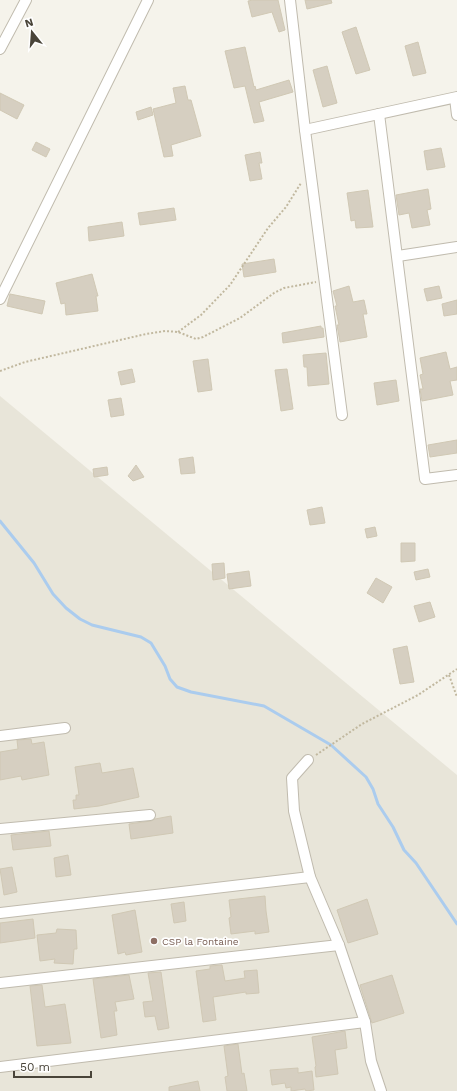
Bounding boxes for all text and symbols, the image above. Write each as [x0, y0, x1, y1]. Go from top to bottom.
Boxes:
north arrow [12, 12, 52, 52]
text: N [23, 16, 35, 30]
marker: CSP la Fontaine [149, 936, 159, 946]
place label: CSP la Fontaine [162, 936, 239, 947]
scale bar [14, 1053, 91, 1079]
text: 50 m [20, 1060, 50, 1074]

